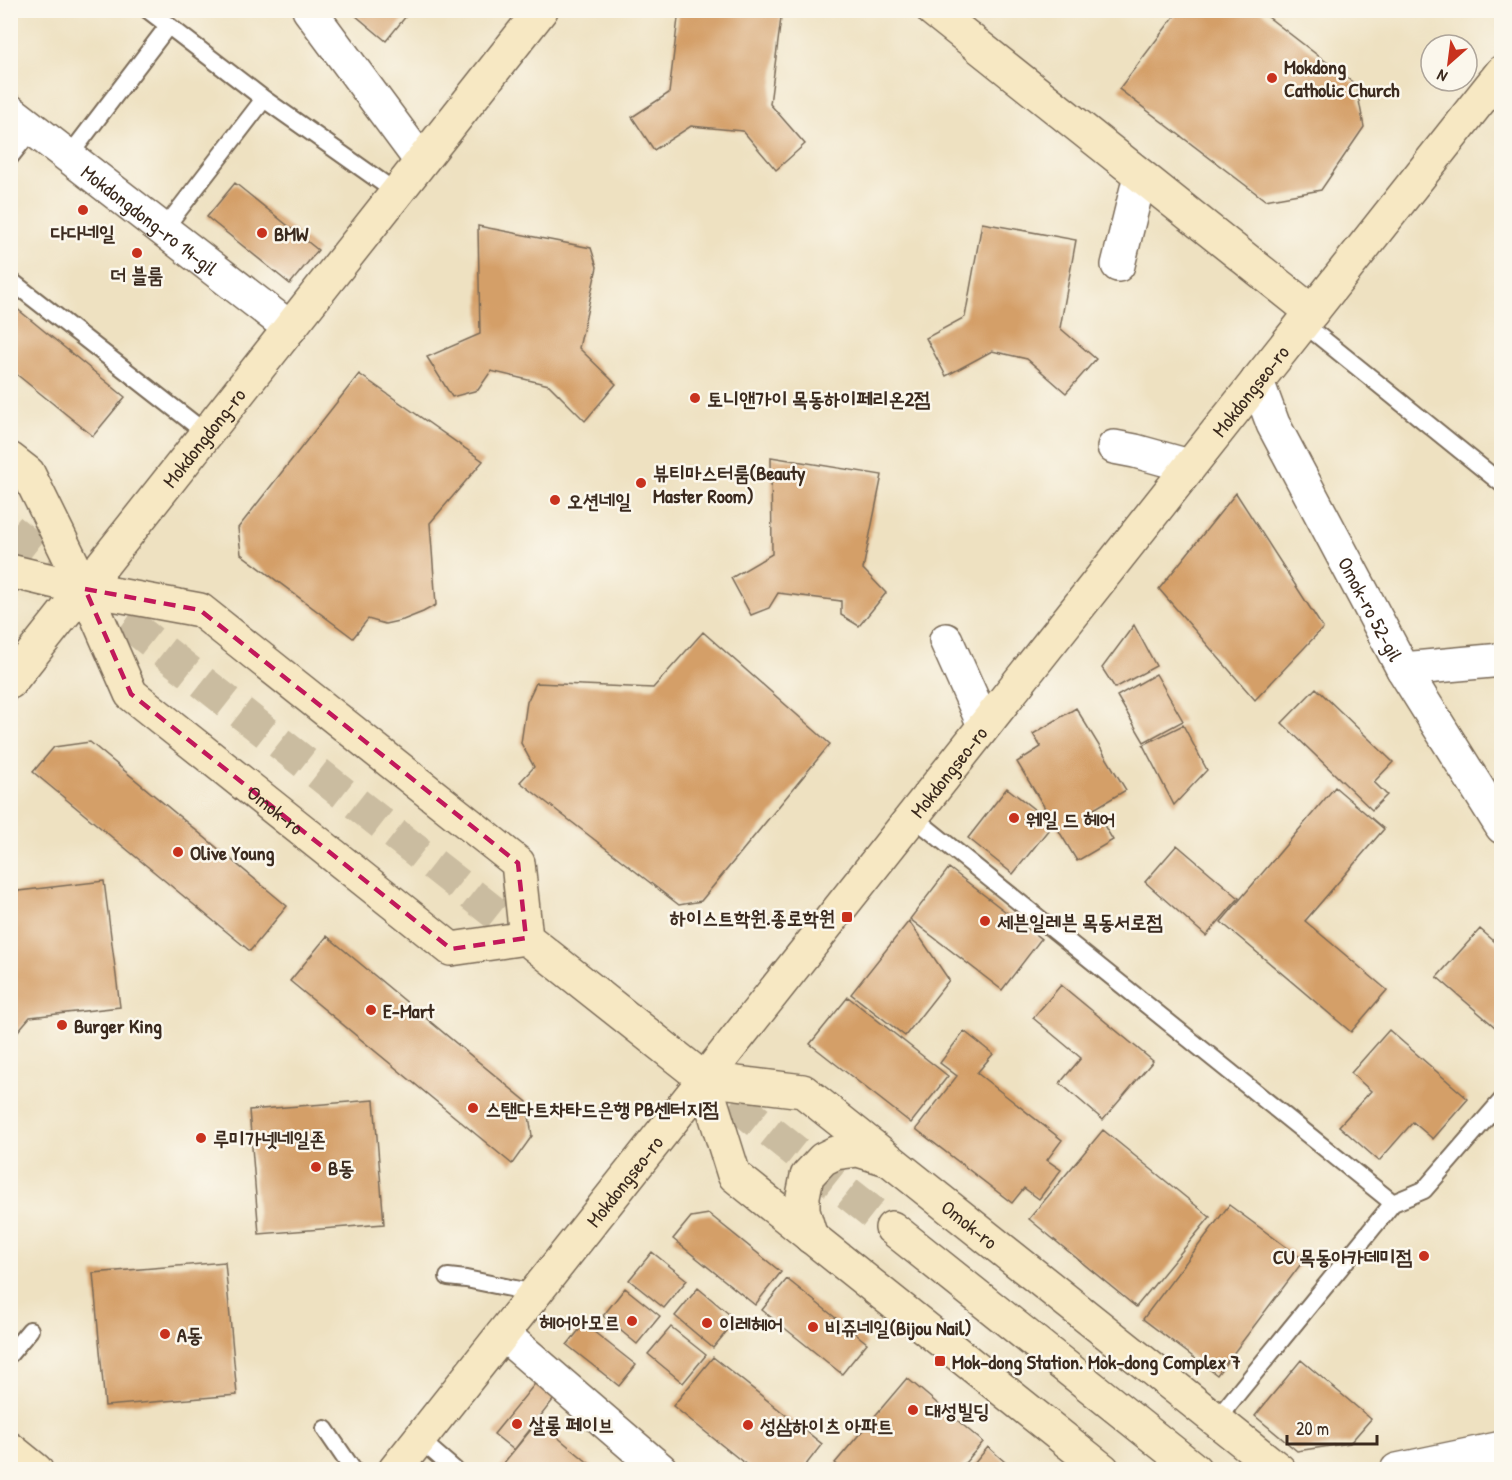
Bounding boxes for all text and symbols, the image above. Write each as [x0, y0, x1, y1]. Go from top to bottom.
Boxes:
north arrow [1419, 33, 1479, 93]
place label: Mokdong Catholic Church [1284, 53, 1400, 103]
text: N [1433, 64, 1451, 88]
marker: Mokdong Catholic Church [1265, 71, 1279, 85]
street label: Mokdongdong-ro 14-gil [76, 158, 224, 281]
marker: 다다네일 [76, 203, 90, 217]
place label: 다다네일 [51, 219, 115, 246]
place label: BMW [274, 220, 309, 247]
marker: BMW [255, 226, 269, 240]
marker: 더 블룸 [130, 246, 144, 260]
place label: 더 블룸 [111, 261, 163, 288]
street label: Mokdongseo-ro [1205, 339, 1294, 442]
street label: Mokdongdong-ro [156, 382, 251, 493]
place label: 토니앤가이 목동하이페리온2점 [707, 385, 930, 412]
marker: 토니앤가이 목동하이페리온2점 [688, 391, 702, 405]
place label: 뷰티마스터룸(Beauty Master Room) [653, 459, 806, 509]
marker: 뷰티마스터룸(Beauty Master Room) [634, 476, 648, 490]
place label: 오션네일 [567, 487, 631, 514]
marker: 오션네일 [548, 493, 562, 507]
street label: Omok-ro 52-gil [1332, 552, 1410, 666]
street label: Mokdongseo-ro [903, 720, 993, 823]
street label: Omok-ro [242, 779, 310, 840]
place label: 웨일 드 헤어 [1026, 805, 1116, 832]
marker: 웨일 드 헤어 [1007, 811, 1021, 825]
place label: Olive Young [190, 839, 274, 867]
marker: Olive Young [171, 845, 185, 859]
place label: 하이스트학원.종로학원 [670, 904, 835, 931]
place label: 세븐일레븐 목동서로점 [997, 908, 1163, 935]
marker: 하이스트학원.종로학원 [840, 910, 854, 924]
marker: 세븐일레븐 목동서로점 [978, 914, 992, 928]
place label: E-Mart [383, 997, 435, 1024]
marker: E-Mart [364, 1003, 378, 1017]
place label: Burger King [74, 1012, 162, 1040]
marker: Burger King [55, 1018, 69, 1032]
place label: 스탠다트차타드은행 PB센터지점 [485, 1095, 719, 1122]
marker: 스탠다트차타드은행 PB센터지점 [466, 1101, 480, 1115]
place label: 루미가넷네일존 [213, 1125, 326, 1152]
street label: Mokdongseo-ro [579, 1129, 669, 1232]
marker: 루미가넷네일존 [194, 1131, 208, 1145]
place label: B동 [328, 1154, 354, 1181]
marker: B동 [309, 1160, 323, 1174]
street label: Omok-ro [936, 1193, 1004, 1255]
place label: CU 목동아카데미점 [1273, 1243, 1412, 1270]
marker: CU 목동아카데미점 [1417, 1249, 1431, 1263]
place label: 헤어아모르 [540, 1308, 620, 1335]
place label: 이레헤어 [719, 1310, 783, 1337]
marker: 헤어아모르 [625, 1314, 639, 1328]
place label: 비쥬네일(Bijou Nail) [825, 1314, 972, 1341]
marker: 이레헤어 [700, 1316, 714, 1330]
marker: 비쥬네일(Bijou Nail) [806, 1320, 820, 1334]
place label: A동 [177, 1321, 203, 1348]
marker: A동 [158, 1327, 172, 1341]
place label: Mok-dong Station. Mok-dong Complex 7 [952, 1348, 1241, 1376]
marker: Mok-dong Station. Mok-dong Complex 7 [933, 1354, 947, 1368]
place label: 대성빌딩 [925, 1397, 989, 1424]
marker: 대성빌딩 [906, 1403, 920, 1417]
scale bar [1287, 1408, 1377, 1446]
place label: 살롱 페이브 [529, 1411, 614, 1438]
place label: 성삼하이츠 아파트 [760, 1412, 893, 1439]
text: 20 m [1296, 1416, 1329, 1441]
marker: 살롱 페이브 [510, 1417, 524, 1431]
marker: 성삼하이츠 아파트 [741, 1418, 755, 1432]

